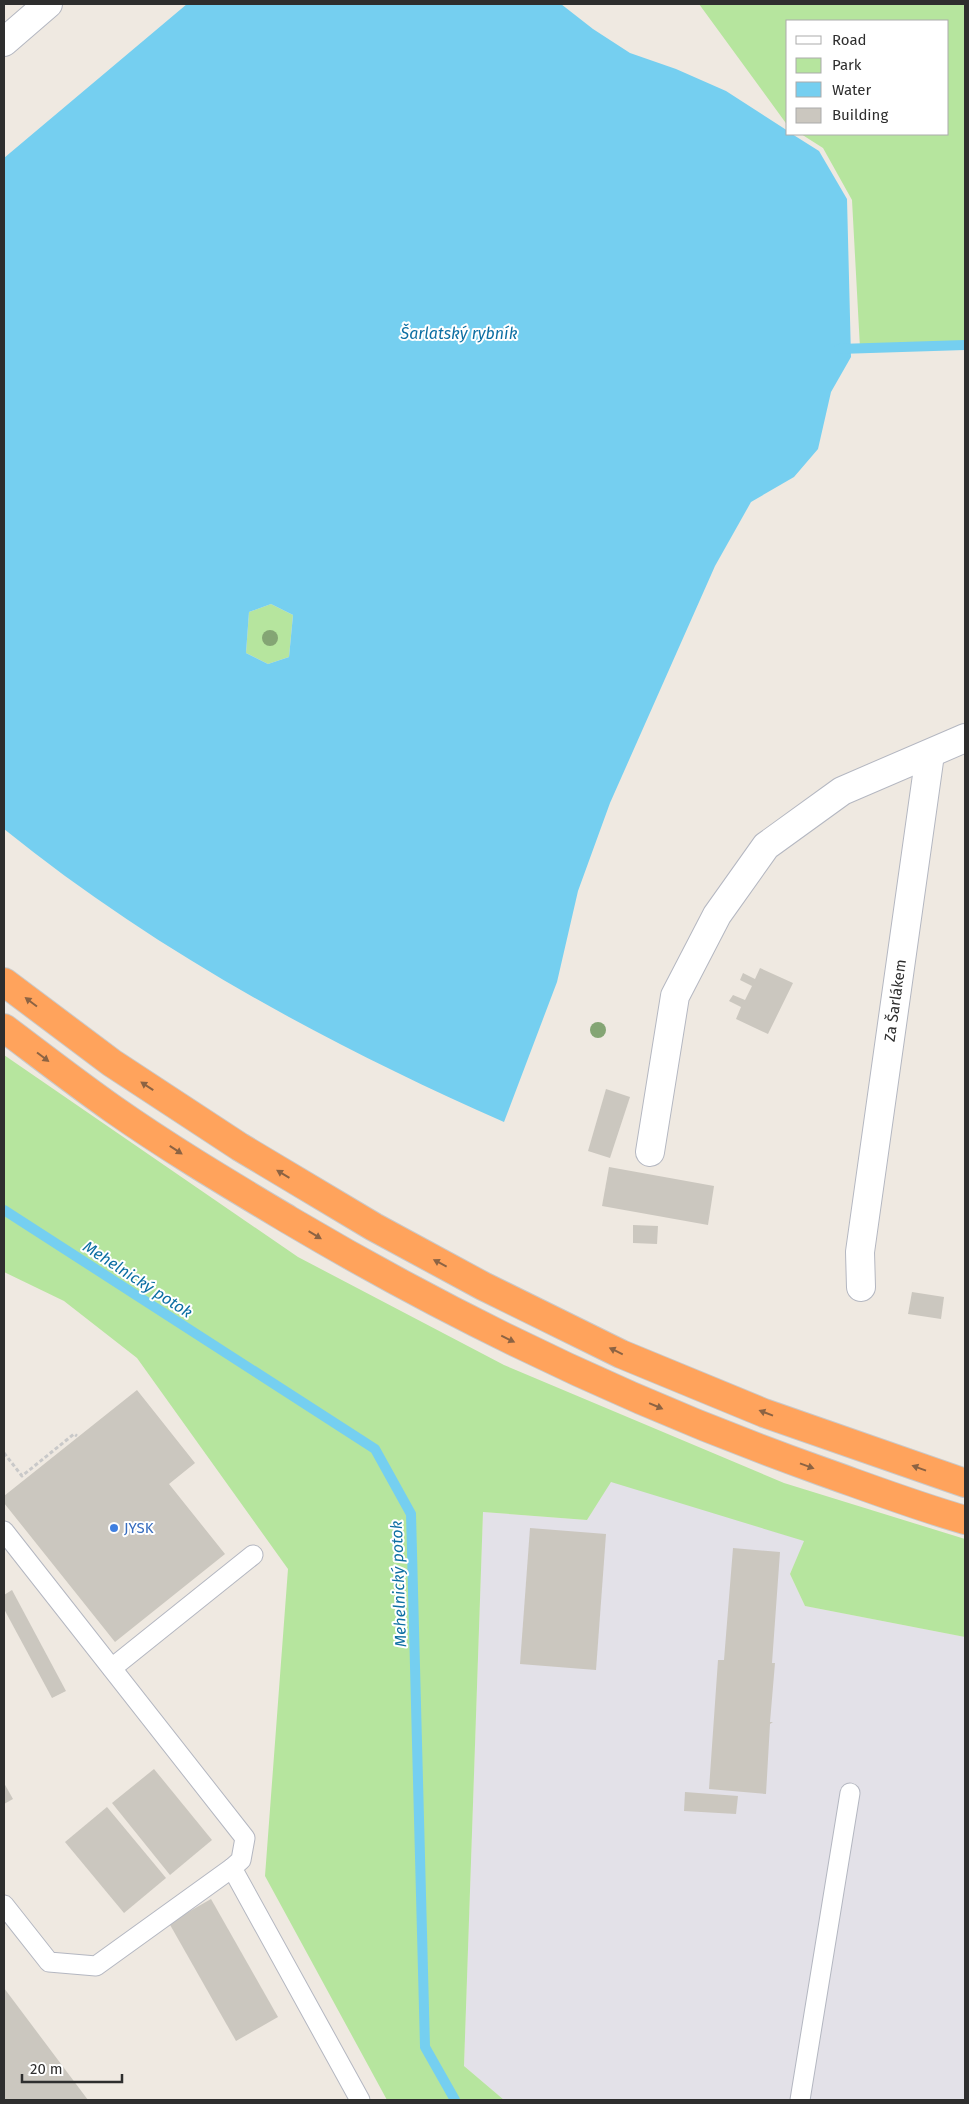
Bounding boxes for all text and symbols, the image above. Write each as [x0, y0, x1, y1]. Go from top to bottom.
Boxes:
legend [786, 20, 949, 135]
text: Road [832, 31, 867, 49]
text: Park [832, 56, 862, 74]
text: Water [832, 81, 871, 99]
text: Building [832, 106, 888, 124]
water label: Šarlatský rybník [400, 323, 518, 343]
street label: Za Šarlákem [881, 958, 910, 1043]
one-way arrow [24, 997, 38, 1007]
one-way arrow [36, 1052, 50, 1062]
one-way arrow [140, 1081, 153, 1091]
one-way arrow [169, 1145, 182, 1155]
one-way arrow [277, 1169, 290, 1178]
one-way arrow [308, 1230, 321, 1239]
water label: Mehelnický potok [79, 1237, 196, 1322]
one-way arrow [432, 1259, 447, 1267]
one-way arrow [501, 1335, 515, 1343]
one-way arrow [608, 1347, 623, 1356]
one-way arrow [648, 1403, 663, 1411]
one-way arrow [758, 1409, 773, 1417]
one-way arrow [799, 1463, 814, 1470]
one-way arrow [911, 1464, 926, 1472]
place label: JYSK [124, 1519, 154, 1537]
water label: Mehelnický potok [387, 1520, 410, 1648]
marker: JYSK [108, 1522, 120, 1534]
scale bar [22, 2052, 122, 2084]
text: 20 m [30, 2060, 63, 2078]

